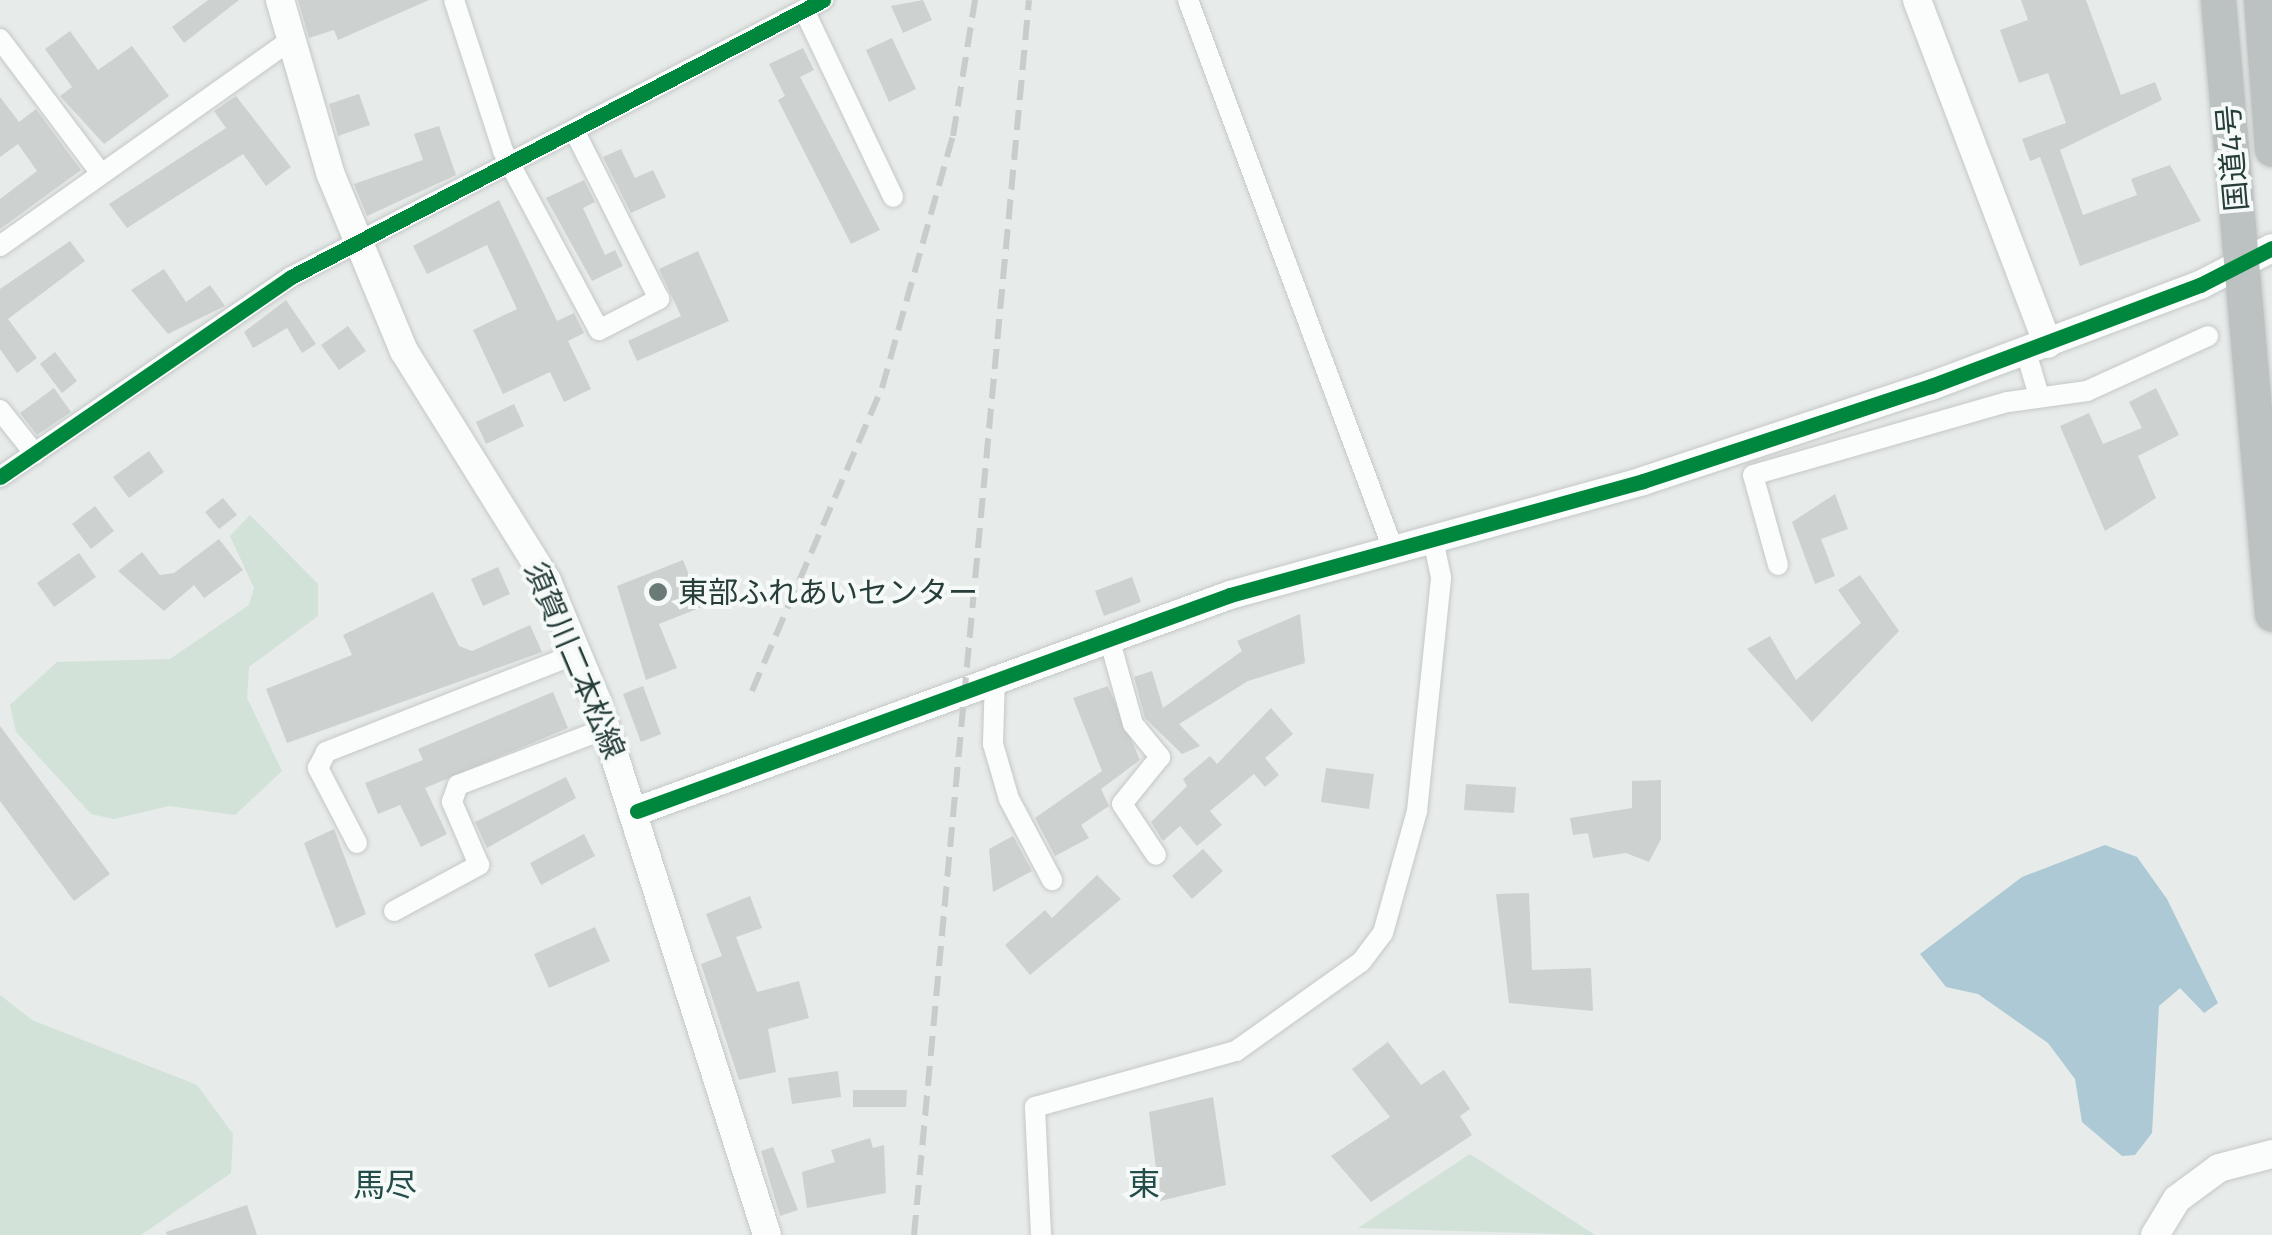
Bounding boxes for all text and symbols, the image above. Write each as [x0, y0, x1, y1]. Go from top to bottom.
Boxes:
street label: 国道4号 [2209, 103, 2255, 213]
street label: 須賀川二本松線 [517, 556, 633, 764]
place label: 東部ふれあいセンター [678, 574, 978, 610]
marker: 東部ふれあいセンター [647, 581, 669, 603]
district label: 東 [1128, 1164, 1160, 1202]
district label: 馬尽 [353, 1165, 417, 1203]

